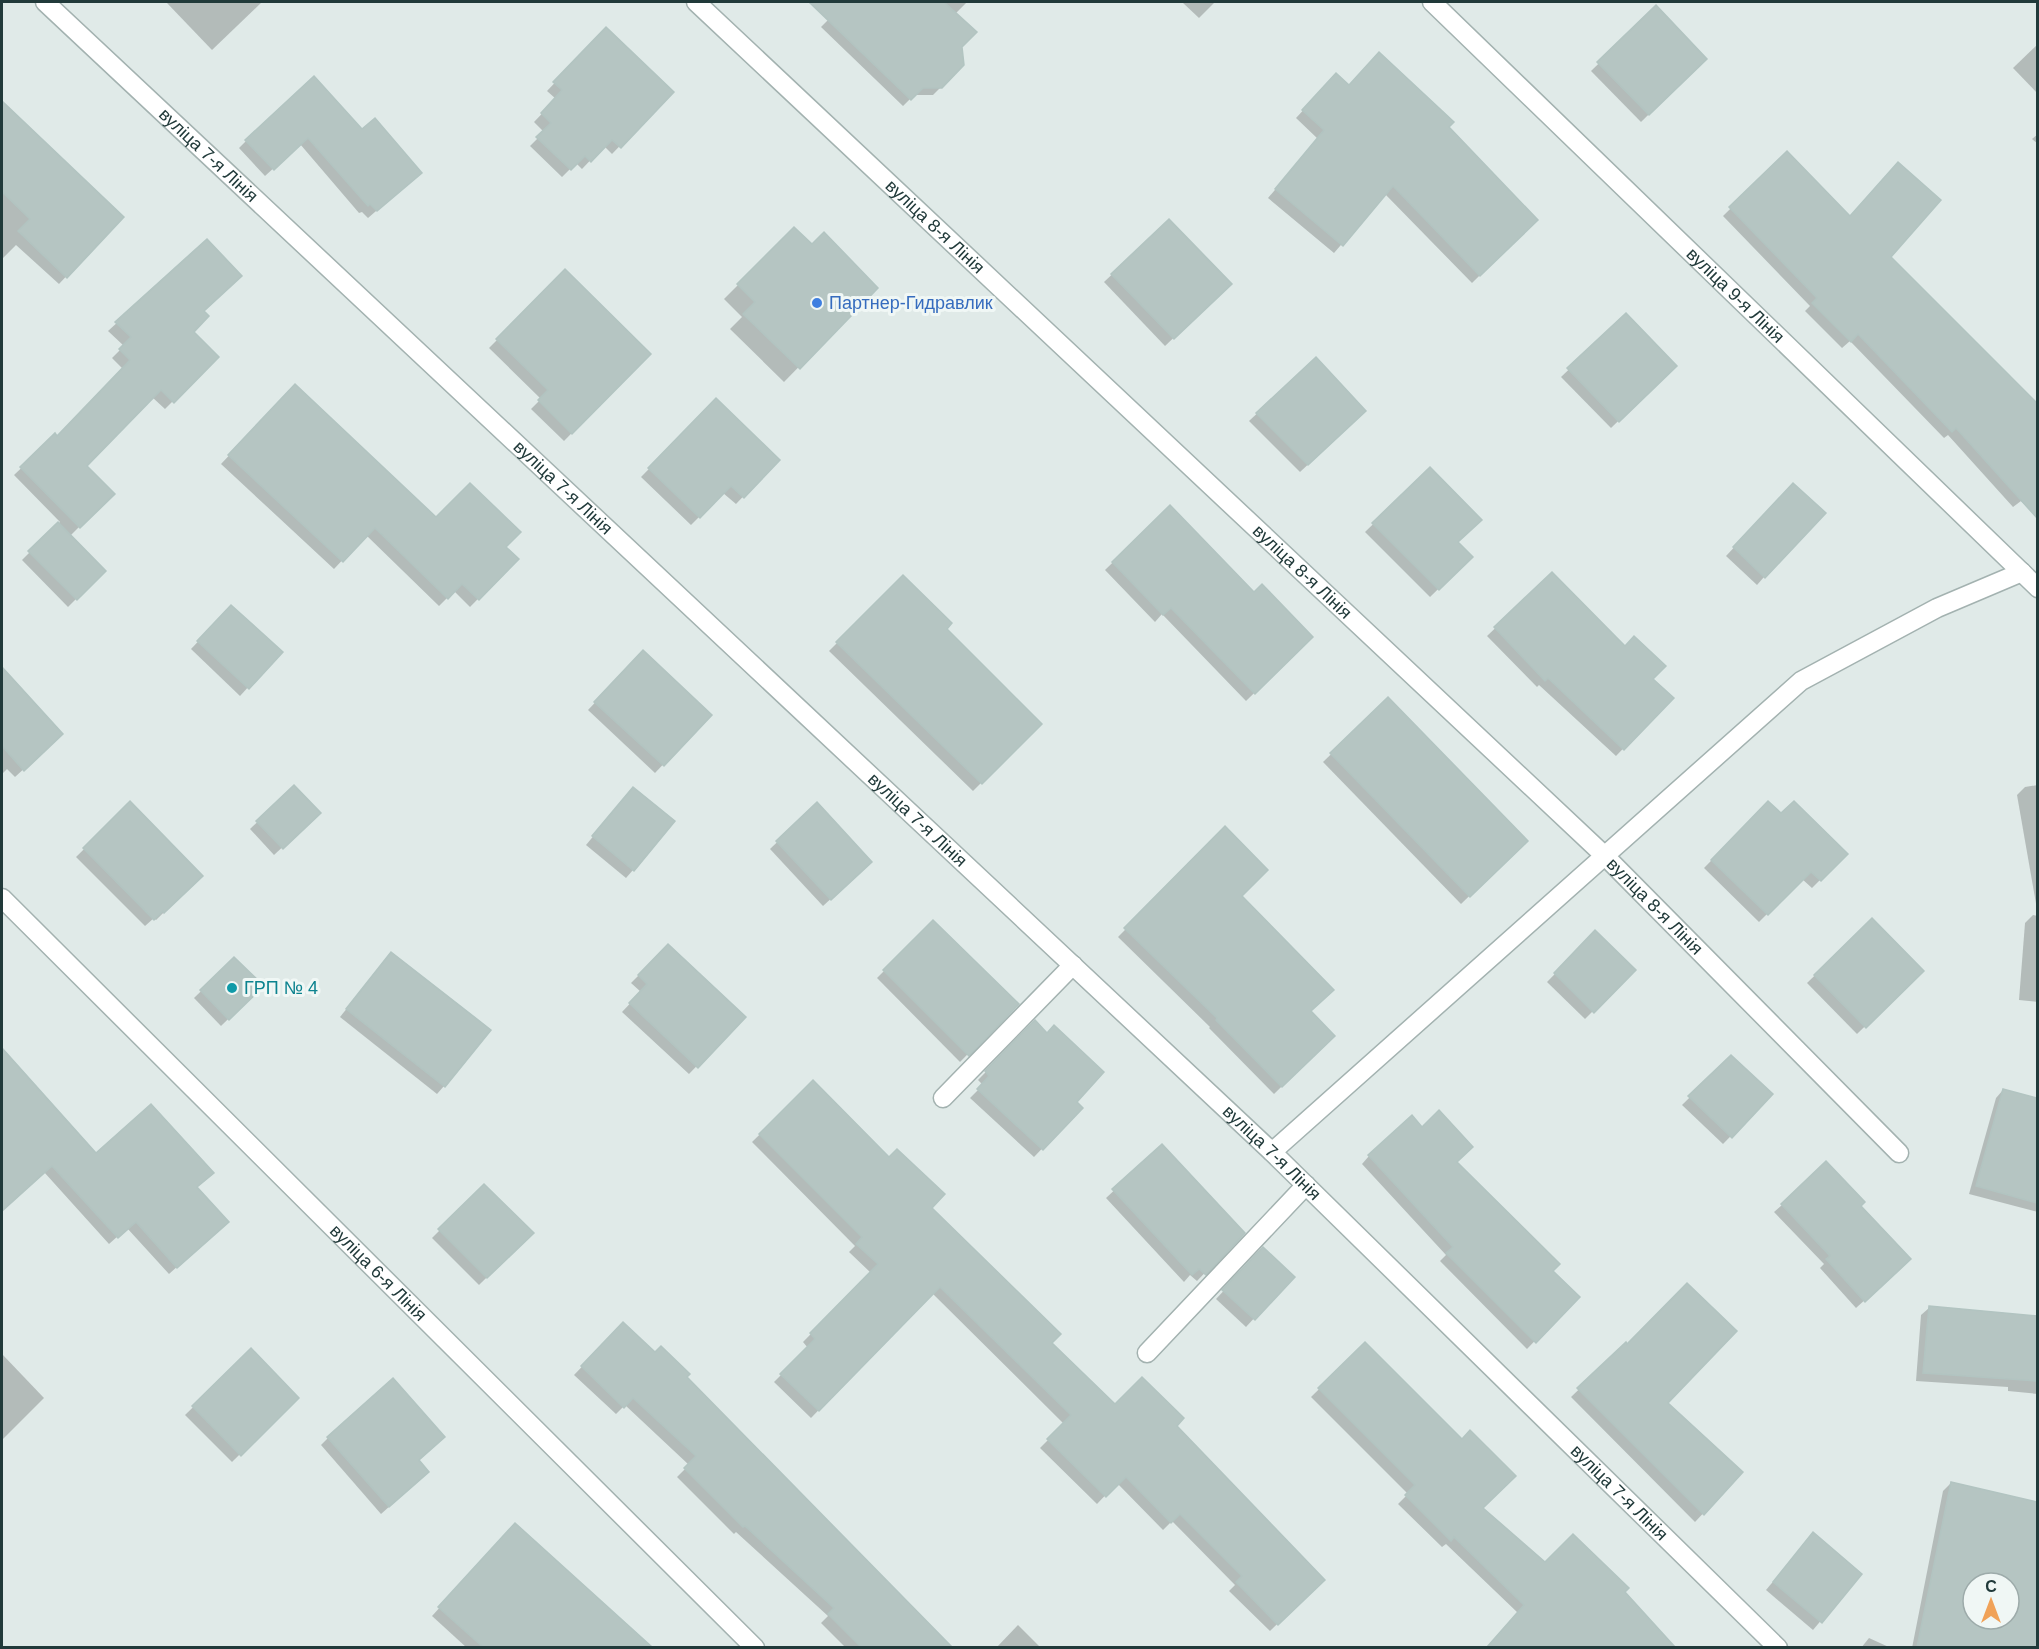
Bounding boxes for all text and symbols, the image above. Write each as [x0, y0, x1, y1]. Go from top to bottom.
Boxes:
street label: вуліца 7-я Лінія [155, 104, 262, 206]
street label: вуліца 8-я Лінія [882, 176, 989, 278]
street label: вуліца 9-я Лінія [1682, 244, 1788, 347]
place label: Партнер-Гидравлик [829, 293, 993, 313]
marker: Партнер-Гидравлик [810, 296, 824, 310]
street label: вуліца 7-я Лінія [510, 436, 617, 539]
street label: вуліца 8-я Лінія [1249, 521, 1356, 623]
street label: вуліца 7-я Лінія [864, 769, 971, 871]
street label: вуліца 8-я Лінія [1603, 854, 1707, 959]
place label: ГРП № 4 [244, 978, 318, 998]
marker: ГРП № 4 [225, 981, 239, 995]
street label: вуліца 7-я Лінія [1219, 1101, 1325, 1204]
street label: вуліца 6-я Лінія [326, 1220, 431, 1325]
street label: вуліца 7-я Лінія [1567, 1441, 1672, 1544]
north arrow [1961, 1571, 2021, 1631]
text: С [1985, 1578, 1997, 1595]

